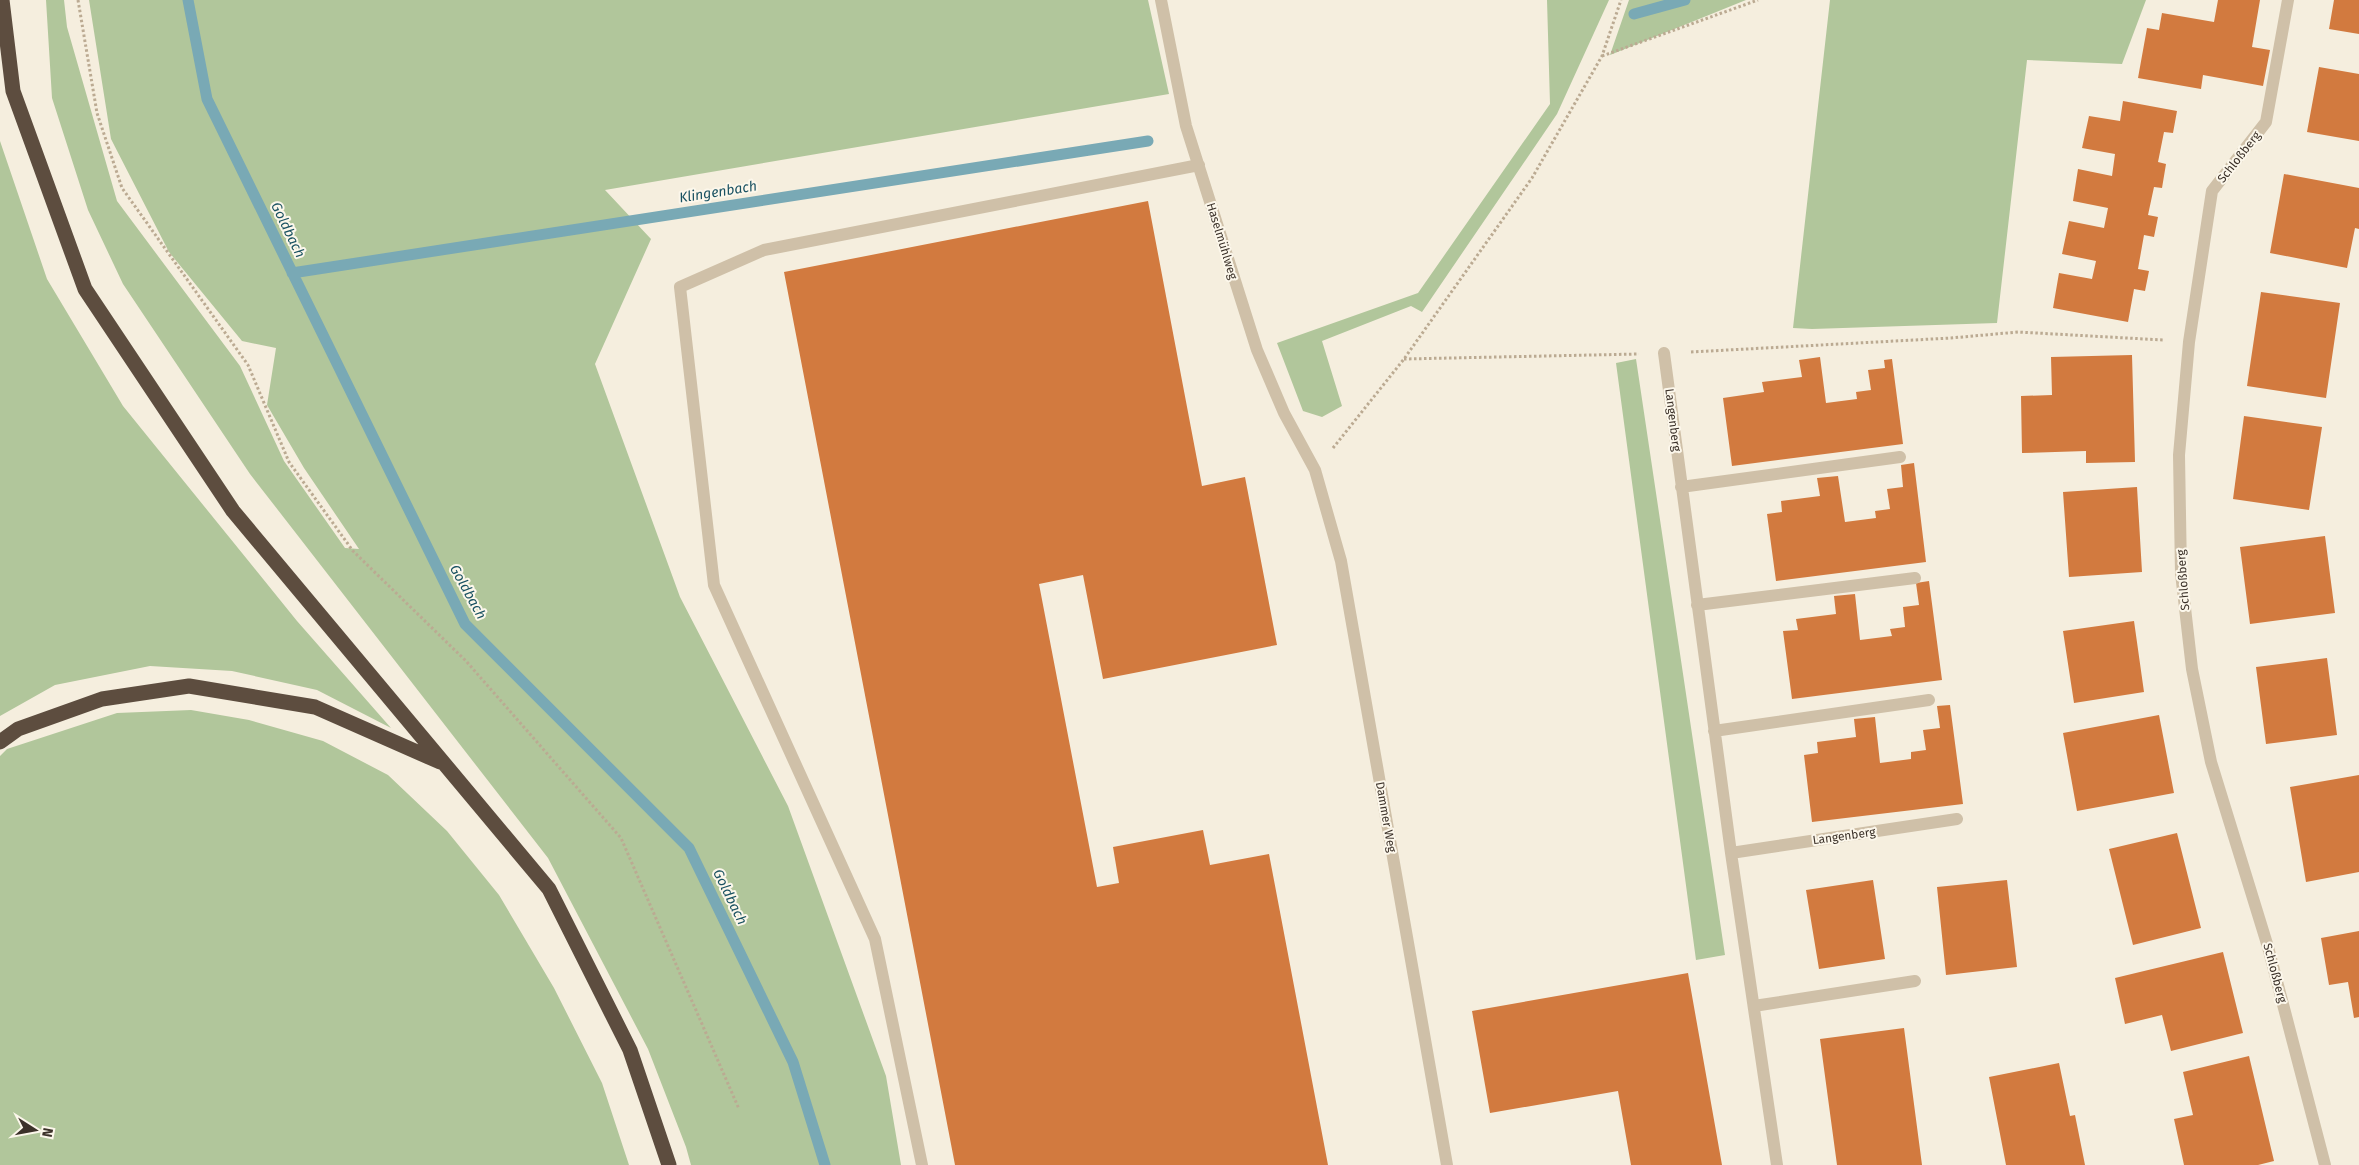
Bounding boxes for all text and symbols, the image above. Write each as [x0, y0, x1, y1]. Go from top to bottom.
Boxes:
street label: Schloßberg [2215, 128, 2264, 185]
water label: Klingenbach [678, 177, 758, 207]
water label: Goldbach [267, 199, 309, 261]
street label: Haselmühlweg [1204, 201, 1241, 282]
street label: Langenberg [1662, 388, 1684, 453]
street label: Schloßberg [2174, 548, 2192, 611]
water label: Goldbach [446, 562, 490, 622]
street label: Dammer Weg [1373, 781, 1399, 854]
street label: Langenberg [1812, 825, 1877, 847]
water label: Goldbach [709, 866, 751, 928]
street label: Schloßberg [2260, 942, 2290, 1005]
north arrow [10, 1105, 60, 1155]
text: N [38, 1126, 57, 1139]

